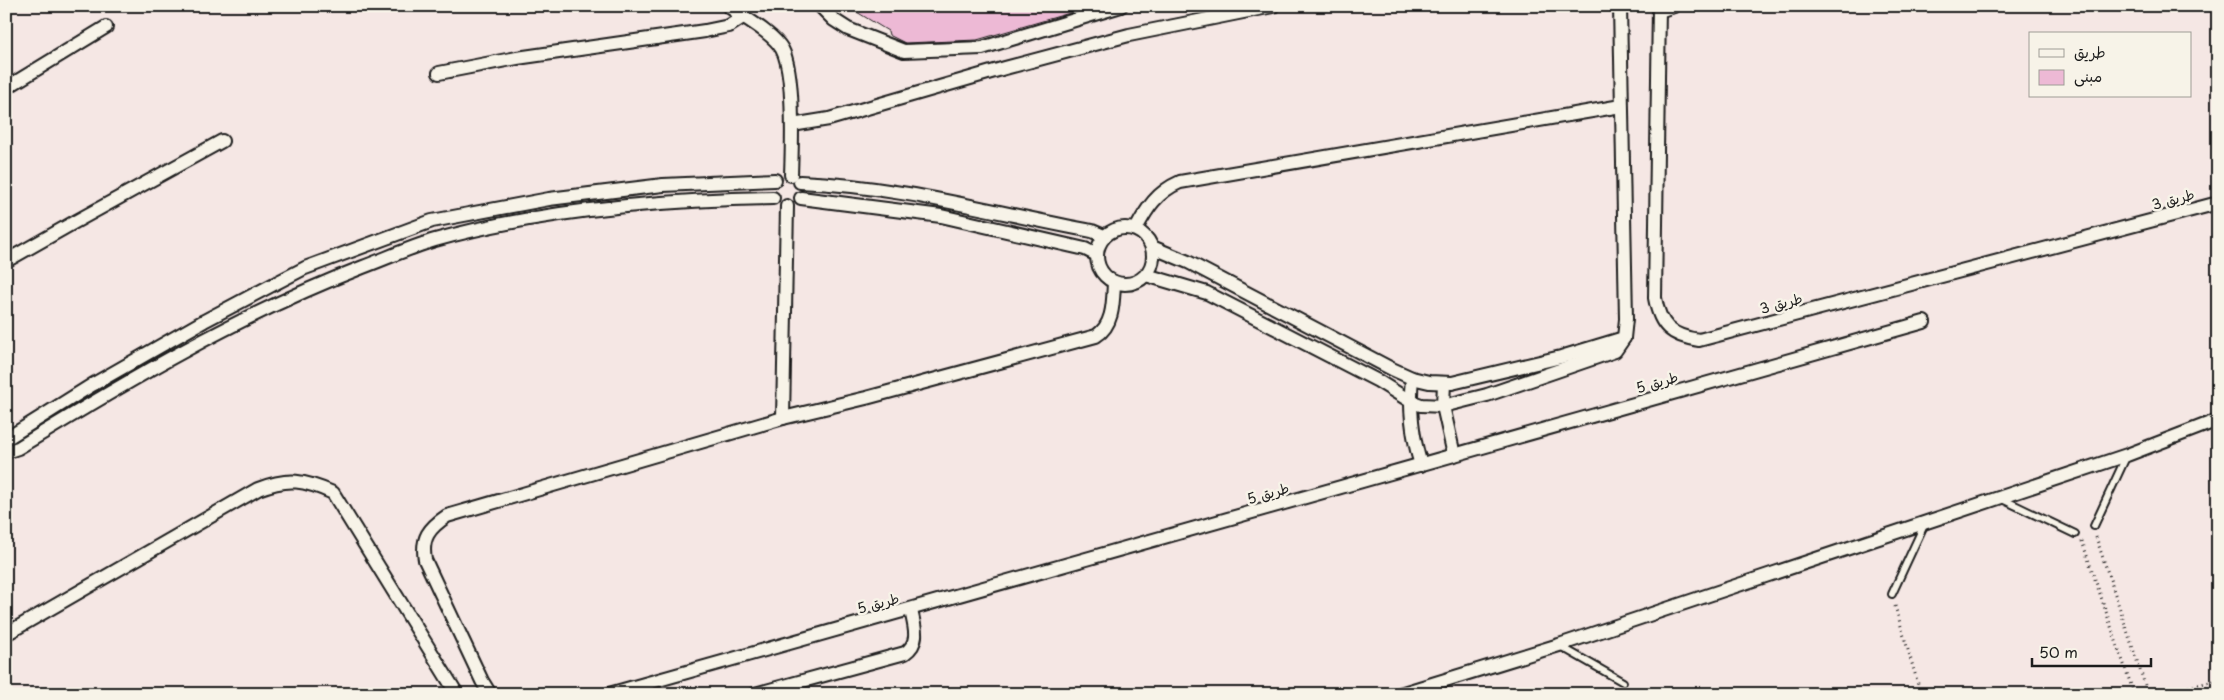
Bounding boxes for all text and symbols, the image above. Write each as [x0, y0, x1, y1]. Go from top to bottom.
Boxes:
legend [2029, 32, 2192, 98]
text: طريق [2074, 40, 2106, 63]
text: مبنى [2074, 64, 2102, 87]
street label: طريق 3 [2149, 183, 2197, 215]
street label: طريق 3 [1757, 287, 1805, 319]
street label: طريق 5 [1633, 366, 1681, 398]
street label: طريق 5 [1244, 477, 1292, 509]
street label: طريق 5 [855, 587, 901, 619]
scale bar [2032, 635, 2150, 667]
text: 50 m [2039, 640, 2078, 663]

